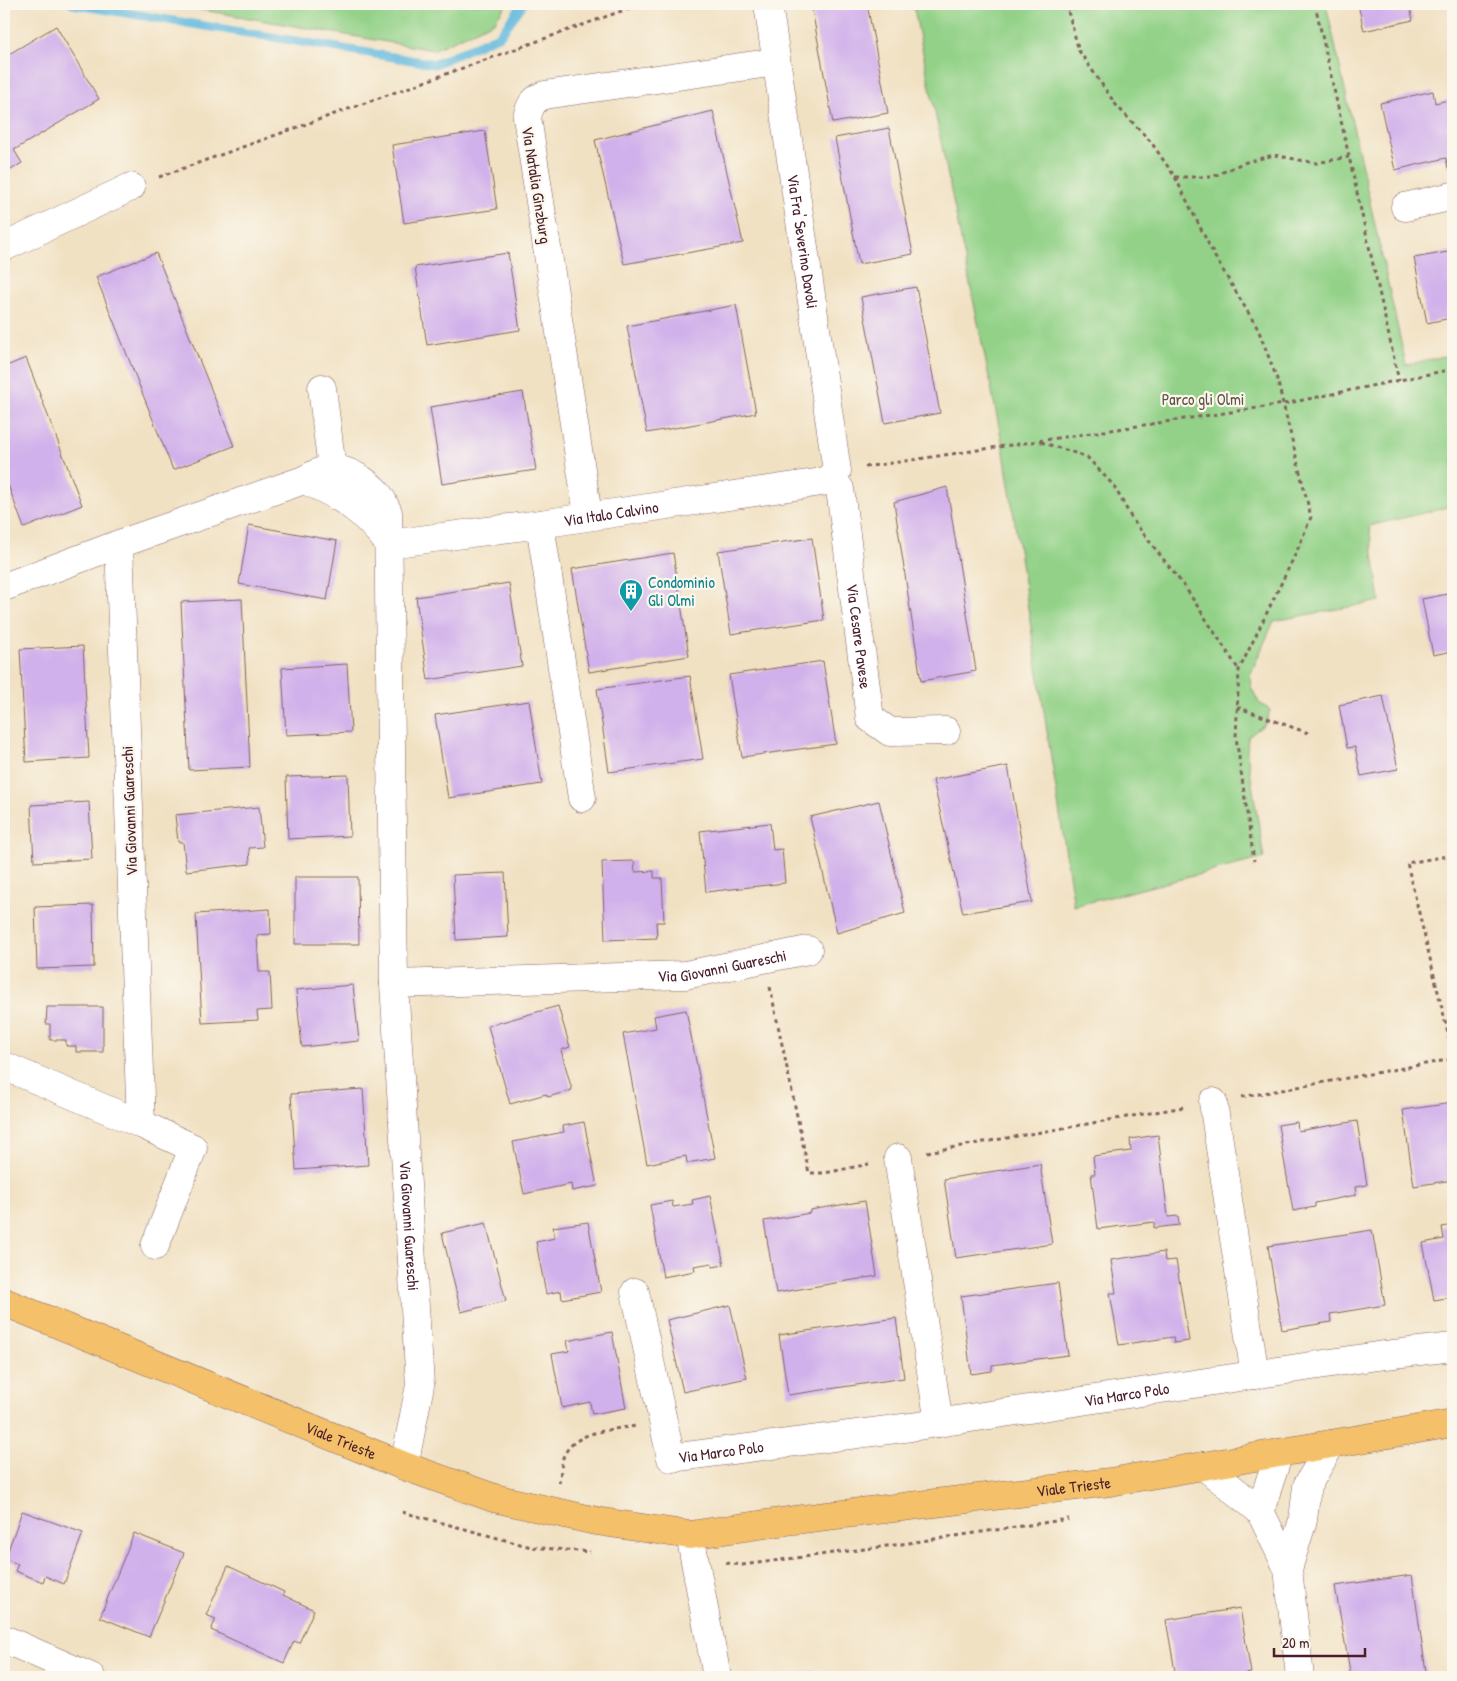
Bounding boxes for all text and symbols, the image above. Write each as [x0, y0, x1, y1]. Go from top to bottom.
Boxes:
street label: Via Natalia Ginzburg [517, 125, 557, 245]
street label: Via Fra' Severino Davoli [782, 173, 824, 310]
park label: Parco gli Olmi [1162, 388, 1244, 410]
street label: Via Italo Calvino [562, 495, 660, 531]
place label: Condominio Gli Olmi [648, 571, 715, 611]
building icon: Condominio Gli Olmi [618, 578, 644, 612]
street label: Via Cesare Pavese [842, 582, 877, 691]
street label: Via Giovanni Guareschi [116, 746, 142, 876]
street label: Via Giovanni Guareschi [657, 944, 788, 987]
street label: Via Giovanni Guareschi [394, 1160, 425, 1291]
street label: Via Marco Polo [1083, 1377, 1171, 1411]
street label: Viale Trieste [302, 1416, 380, 1465]
street label: Via Marco Polo [677, 1435, 765, 1468]
street label: Viale Trieste [1035, 1471, 1113, 1502]
scale bar [1274, 1626, 1366, 1658]
text: 20 m [1282, 1632, 1309, 1653]

